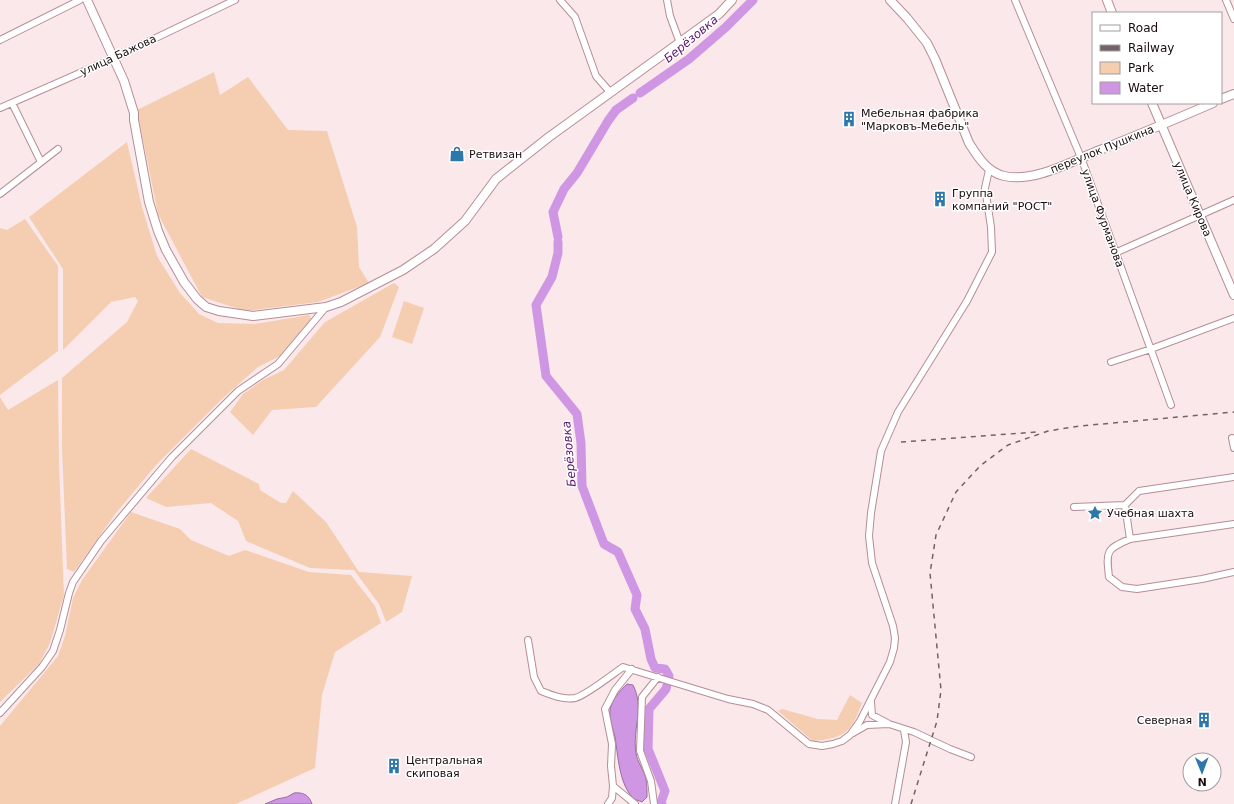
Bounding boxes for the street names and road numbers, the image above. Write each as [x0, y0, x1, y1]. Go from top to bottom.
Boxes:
street label: улица Бажова [78, 32, 158, 79]
street label: переулок Пушкина [1048, 123, 1156, 176]
street label: улица Кирова [1171, 160, 1214, 239]
street label: улица Фурманова [1079, 167, 1126, 269]

